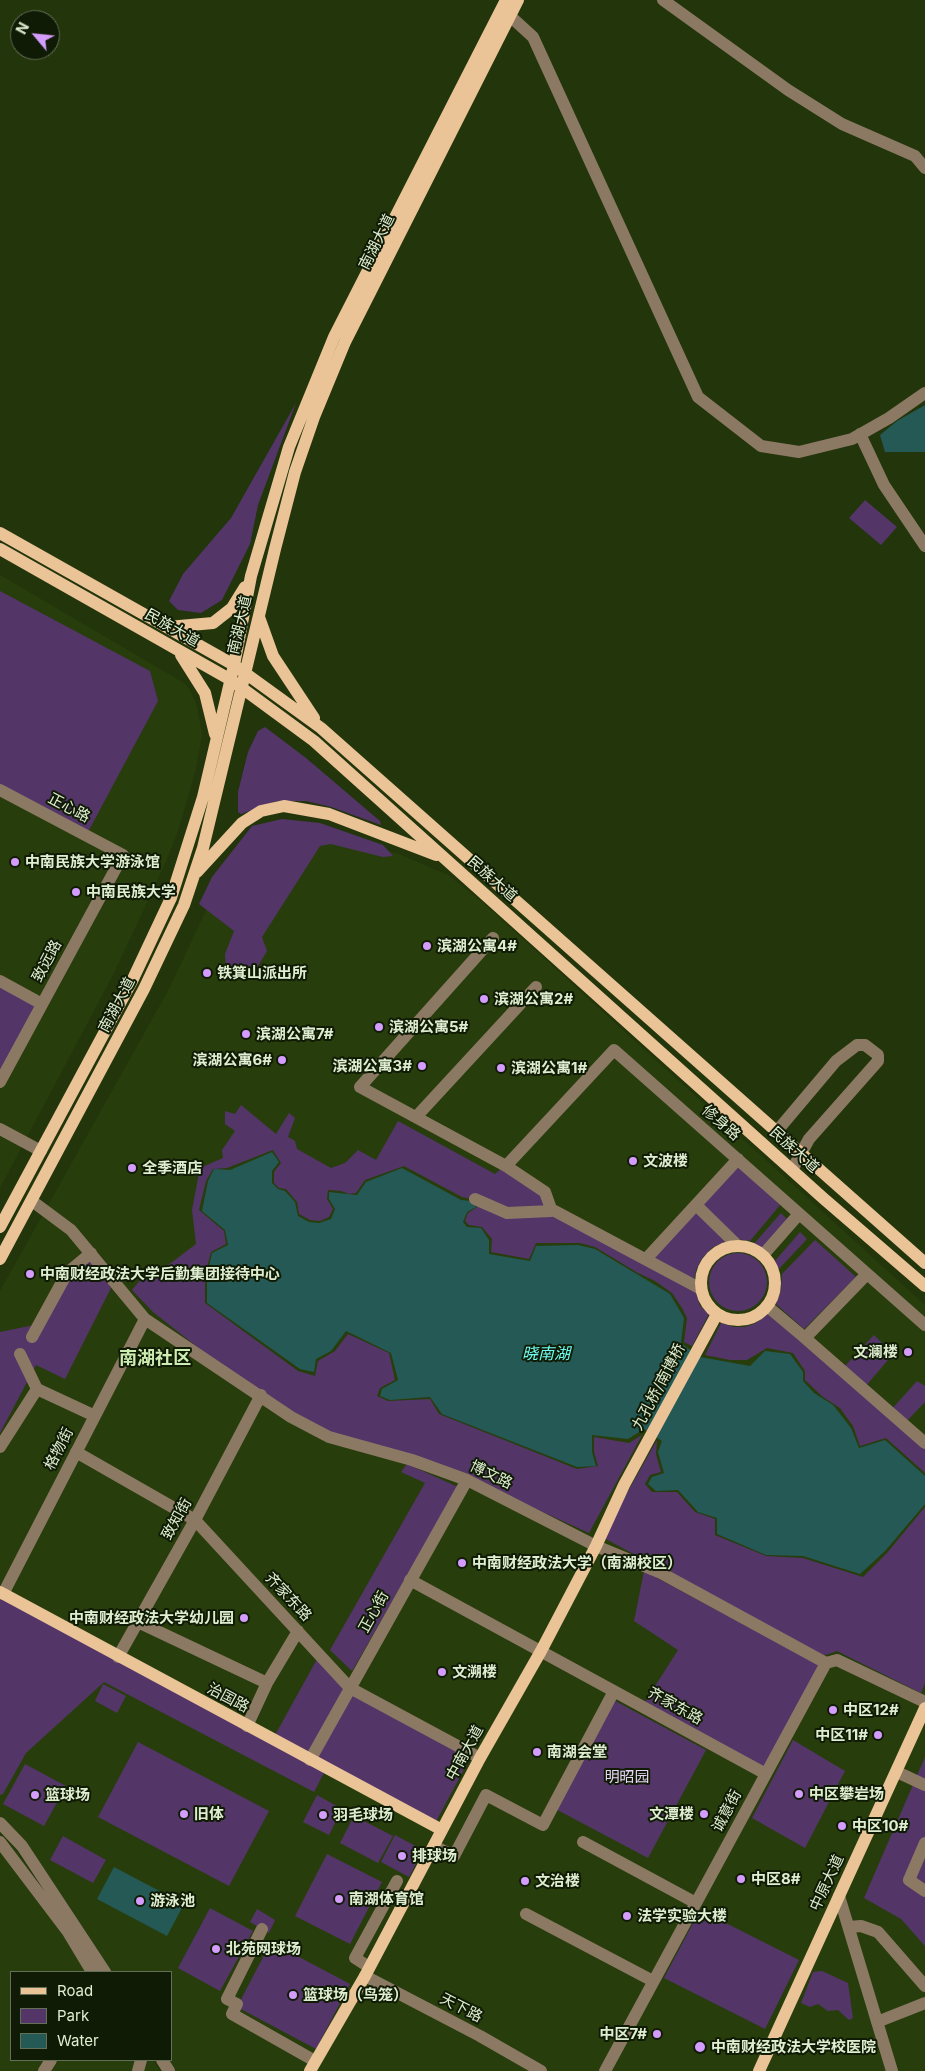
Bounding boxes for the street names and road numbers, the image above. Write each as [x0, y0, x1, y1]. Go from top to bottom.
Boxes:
street label: 南湖大道 [355, 211, 399, 273]
street label: 南湖大道 [224, 594, 256, 656]
street label: 民族大道 [142, 605, 202, 651]
street label: 正心路 [45, 789, 93, 827]
street label: 民族大道 [463, 853, 521, 905]
street label: 致远路 [28, 937, 66, 985]
street label: 南湖大道 [95, 974, 139, 1036]
street label: 修身路 [698, 1101, 744, 1145]
street label: 民族大道 [766, 1123, 822, 1177]
street label: 九孔桥/南博桥 [629, 1341, 689, 1433]
street label: 格物街 [41, 1425, 77, 1473]
street label: 博文路 [467, 1457, 515, 1493]
street label: 致知街 [158, 1495, 196, 1543]
street label: 齐家东路 [261, 1569, 315, 1625]
street label: 正心街 [355, 1588, 393, 1636]
street label: 治国路 [204, 1679, 252, 1717]
street label: 齐家东路 [644, 1684, 706, 1728]
street label: 中南大道 [443, 1722, 487, 1784]
street label: 诚意街 [708, 1787, 746, 1835]
street label: 中原大道 [806, 1852, 848, 1914]
street label: 天下路 [437, 1990, 485, 2026]

